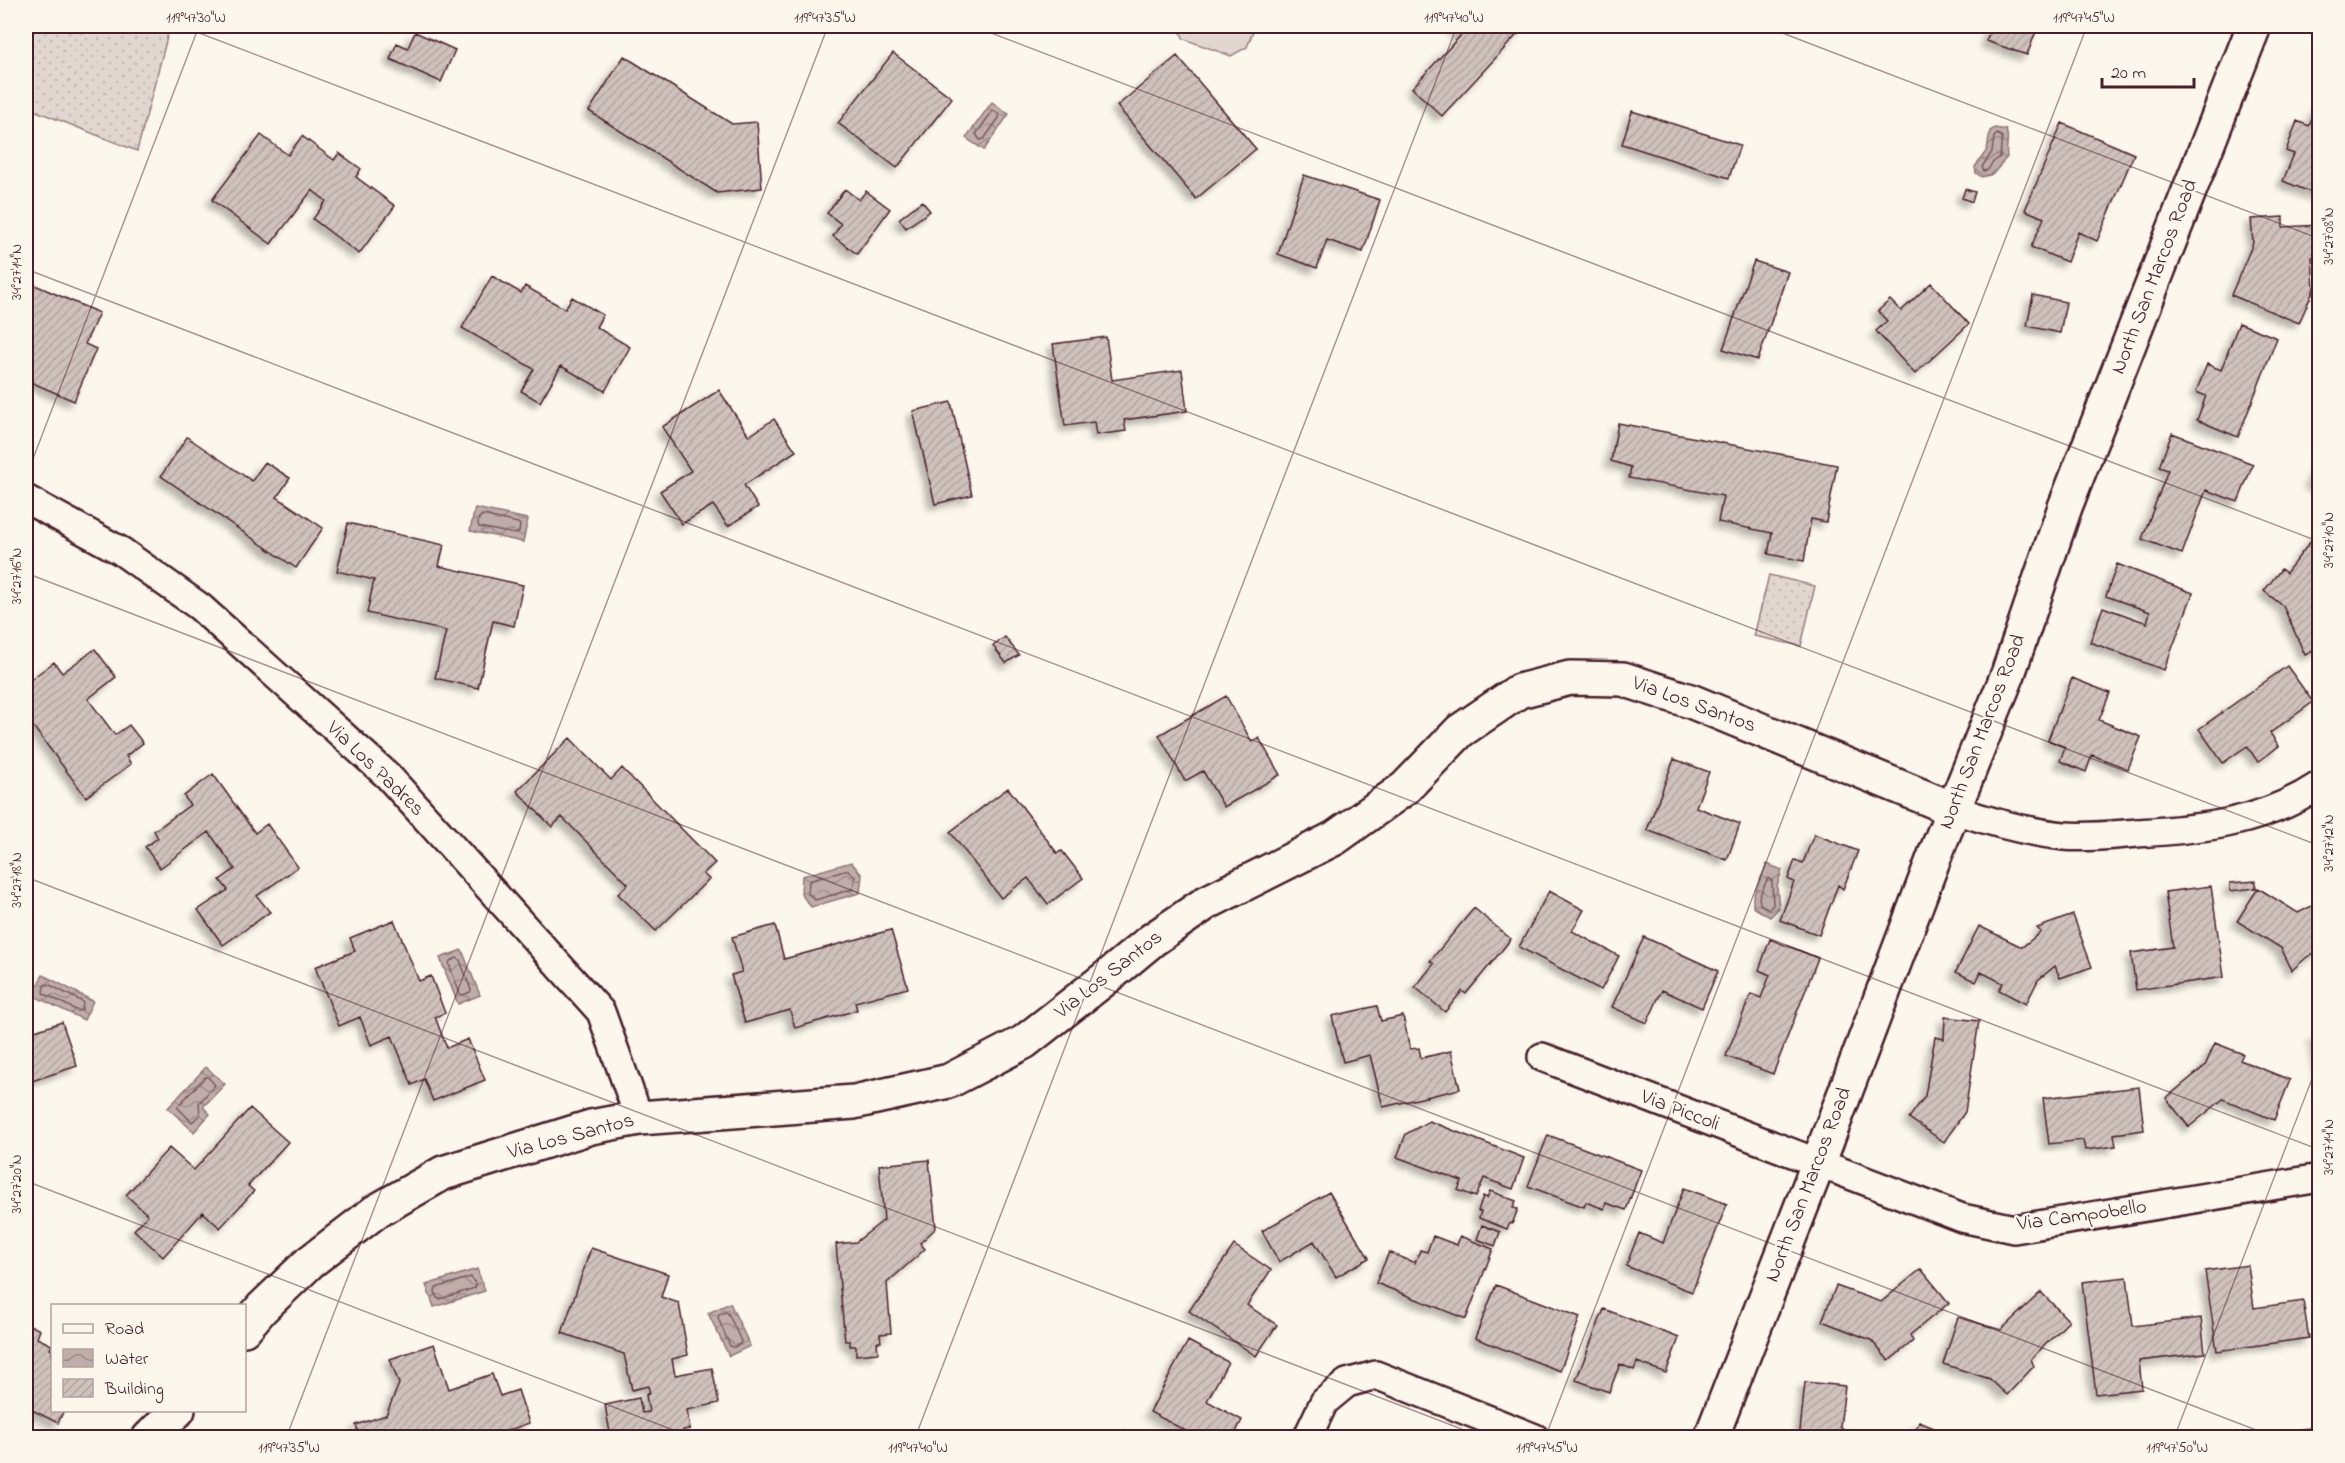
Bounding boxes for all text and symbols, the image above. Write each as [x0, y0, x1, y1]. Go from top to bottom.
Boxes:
text: 119°47'30"W [166, 7, 226, 29]
text: 119°47'35"W [794, 7, 856, 29]
text: 119°47'40"W [1424, 7, 1484, 29]
text: 119°47'45"W [2053, 7, 2115, 29]
scale bar [2102, 51, 2194, 89]
text: 20 m [2111, 61, 2146, 87]
street label: North San Marcos Road [2104, 175, 2206, 379]
text: 34°27'08"N [2318, 207, 2340, 265]
text: 34°27'14"N [6, 244, 28, 300]
text: 34°27'10"N [2318, 512, 2340, 568]
text: 34°27'16"N [6, 548, 28, 604]
street label: North San Marcos Road [1932, 630, 2034, 834]
street label: Via Los Santos [1627, 668, 1760, 741]
street label: Via Los Padres [318, 714, 431, 824]
text: 34°27'12"N [2318, 814, 2340, 872]
text: 34°27'18"N [6, 852, 28, 908]
street label: Via Los Santos [1048, 923, 1169, 1027]
street label: Via Piccoli [1635, 1082, 1724, 1140]
street label: North San Marcos Road [1758, 1083, 1860, 1287]
street label: Via Los Santos [503, 1106, 638, 1169]
text: 34°27'14"N [2318, 1119, 2340, 1175]
text: 34°27'20"N [6, 1154, 28, 1214]
street label: Via Campobello [2014, 1192, 2149, 1240]
legend [51, 1304, 246, 1412]
text: Road [105, 1317, 144, 1343]
text: Water [105, 1347, 149, 1373]
text: Building [104, 1377, 164, 1404]
text: 119°47'35"W [258, 1437, 320, 1459]
text: 119°47'40"W [888, 1437, 948, 1459]
text: 119°47'45"W [1516, 1437, 1578, 1459]
text: 119°47'50"W [2146, 1437, 2208, 1459]

